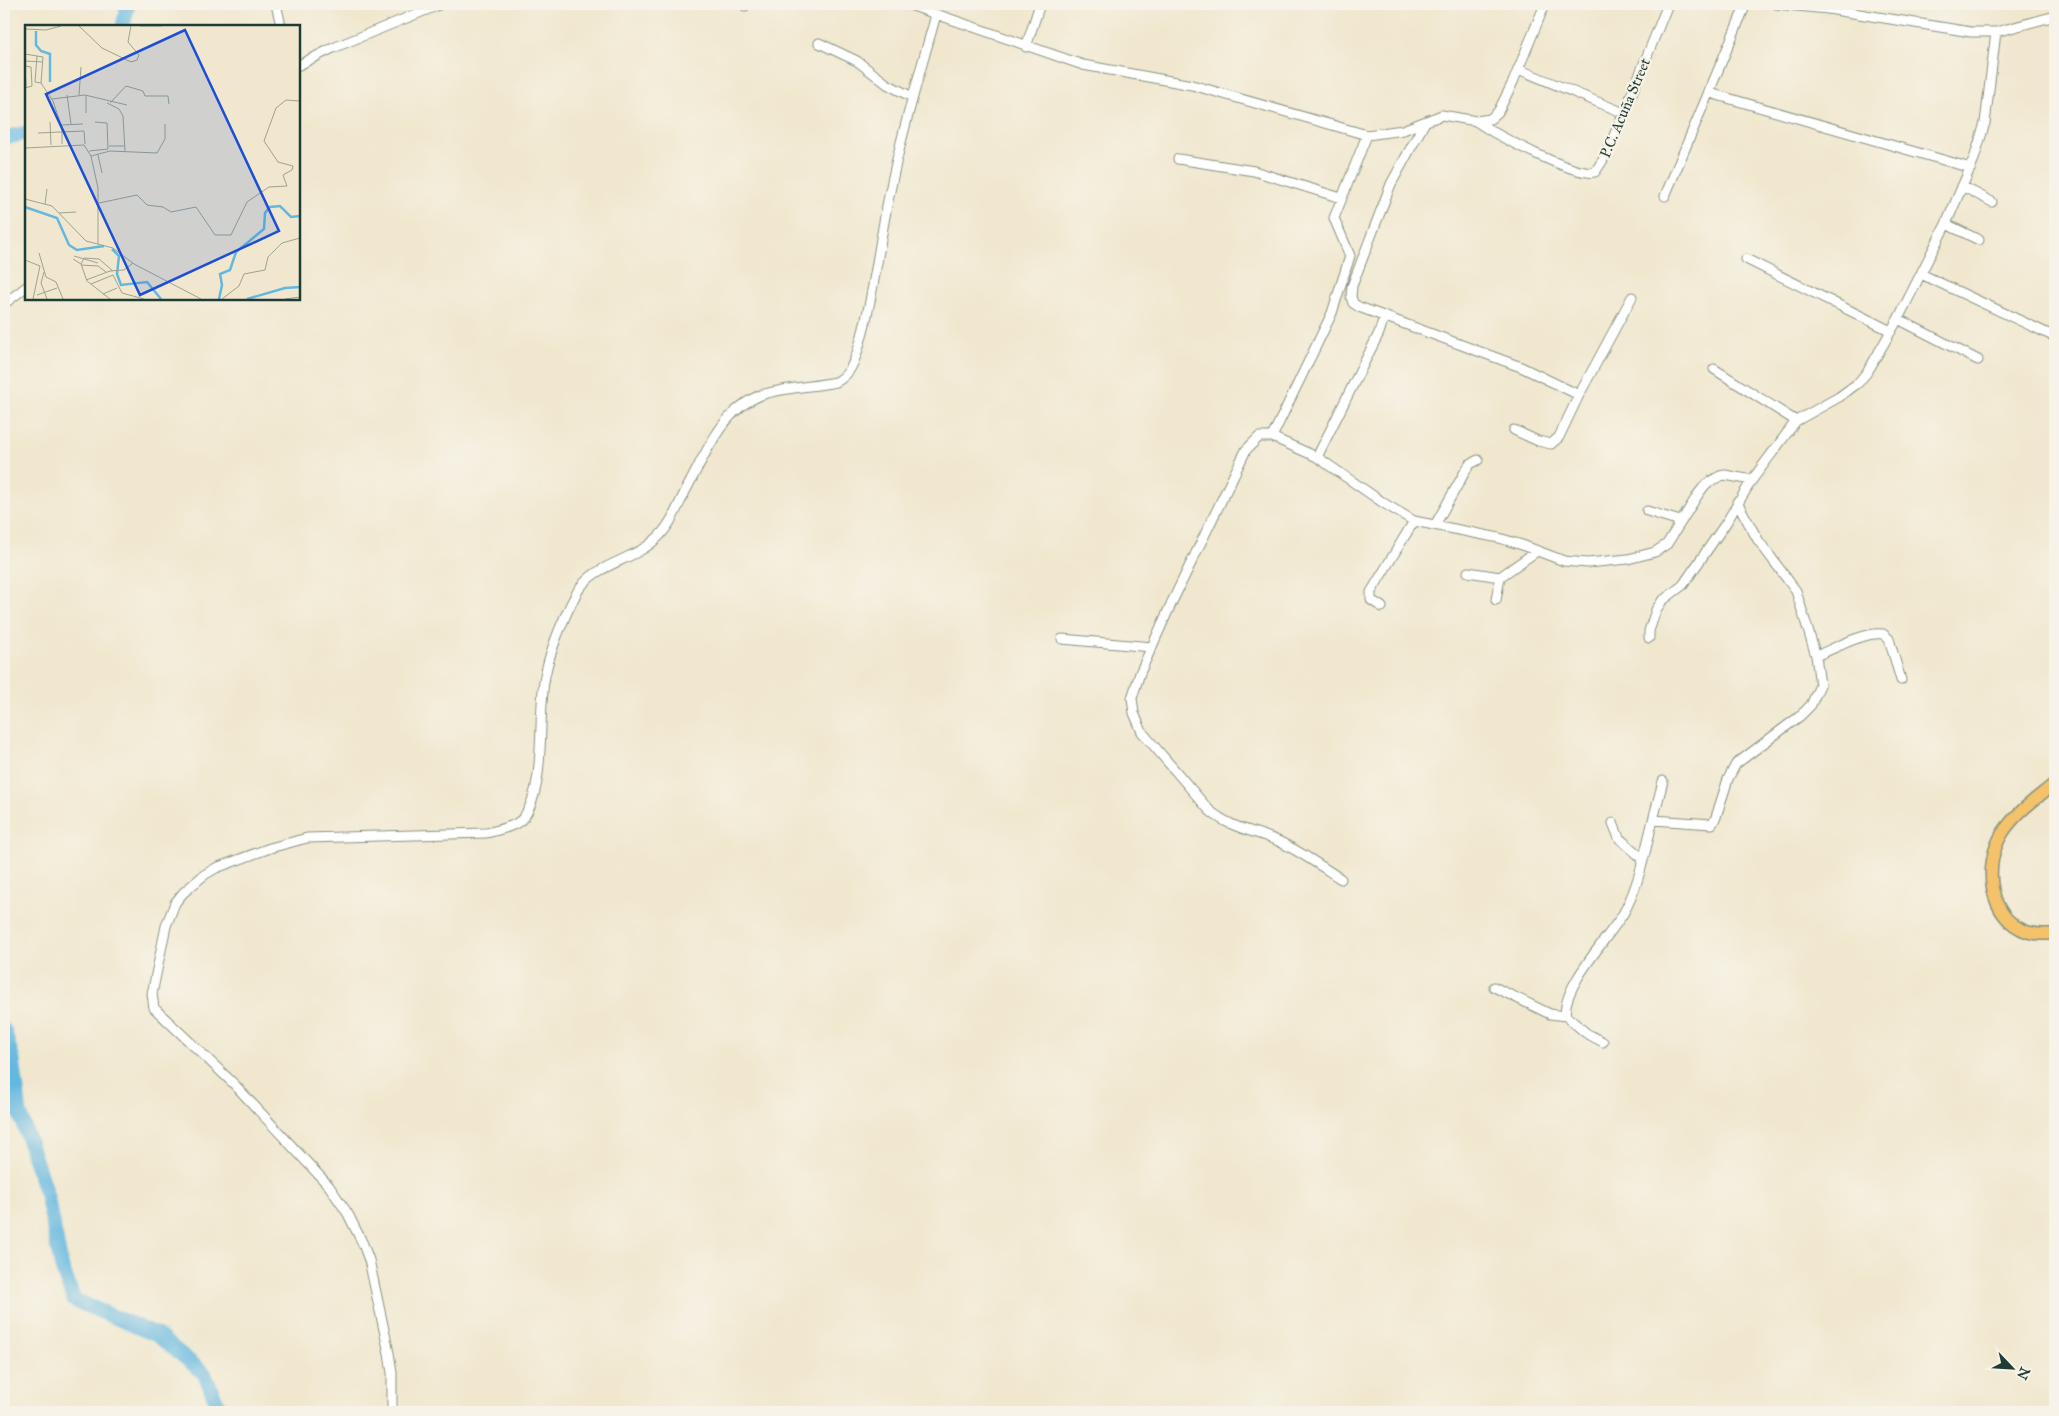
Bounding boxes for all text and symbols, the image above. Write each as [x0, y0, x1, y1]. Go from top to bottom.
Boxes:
inset map [25, 25, 300, 300]
street label: P.C. Acuña Street [1596, 55, 1654, 161]
north arrow [1986, 1344, 2036, 1394]
text: N [2013, 1364, 2034, 1382]

